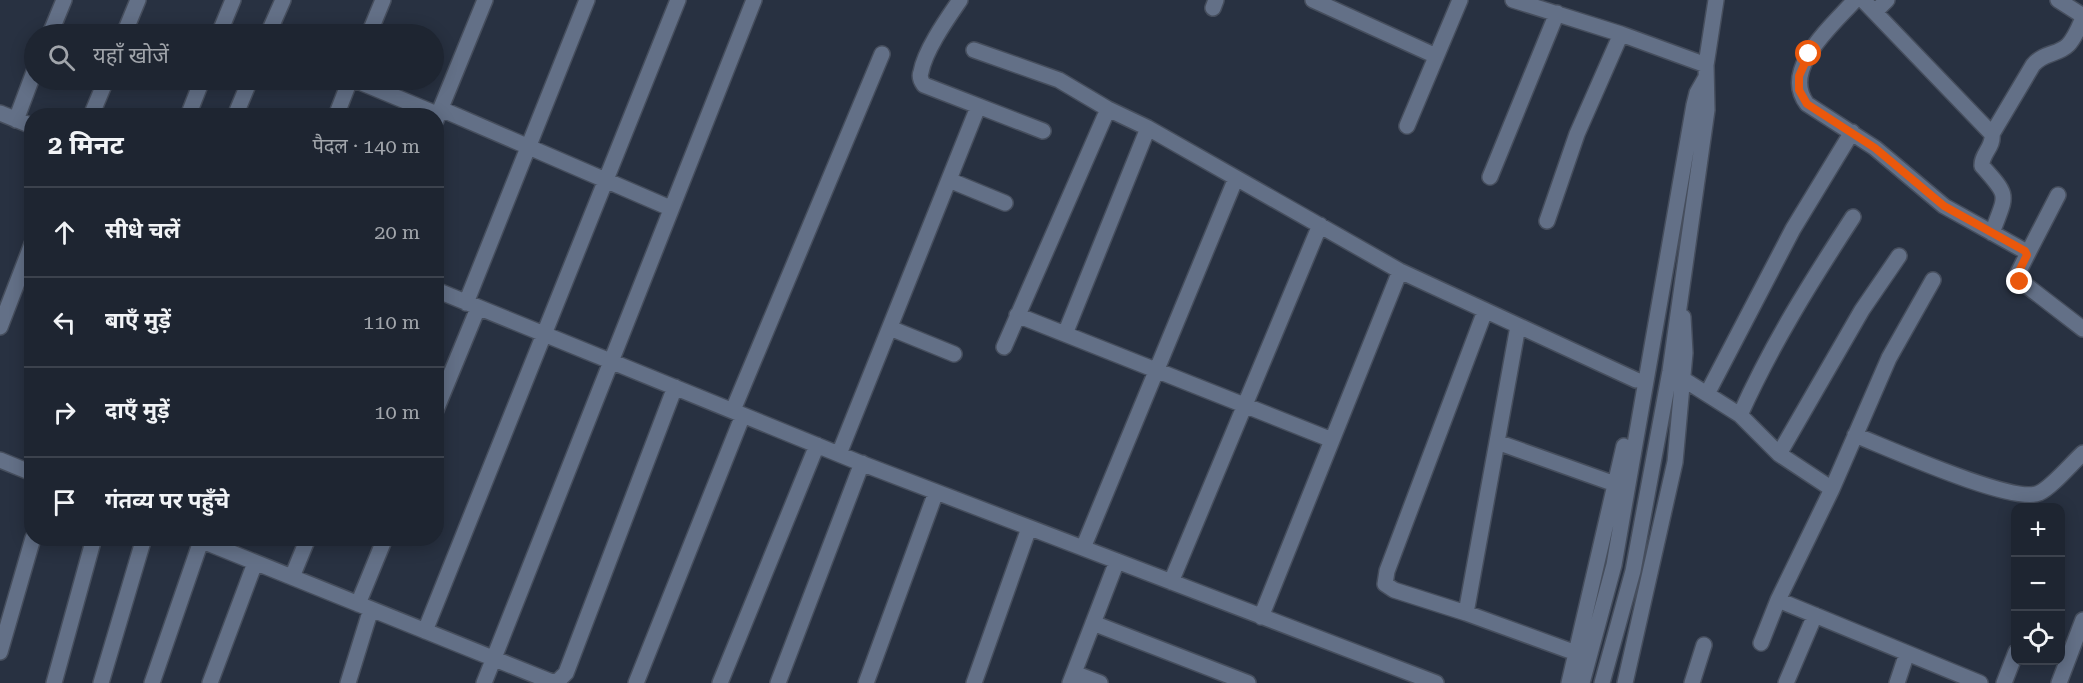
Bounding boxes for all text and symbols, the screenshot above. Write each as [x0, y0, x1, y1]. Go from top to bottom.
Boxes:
search box [24, 24, 444, 90]
route start [1795, 40, 1821, 66]
icon: search [45, 41, 78, 74]
text: यहाँ खोजें [93, 43, 169, 68]
text: 2 मिनट [48, 130, 124, 160]
text: पैदल · 140 m [312, 134, 420, 158]
icon: ahead [48, 216, 81, 249]
text: सीधे चलें [105, 218, 180, 243]
text: 20 m [374, 220, 420, 244]
route end [2006, 268, 2032, 294]
icon: left [48, 306, 81, 339]
text: बाएँ मुड़ें [105, 308, 171, 333]
text: 110 m [363, 310, 420, 334]
icon: right [48, 396, 81, 429]
text: दाएँ मुड़ें [105, 398, 170, 423]
text: 10 m [374, 400, 420, 424]
icon: arrive [48, 486, 81, 519]
text: गंतव्य पर पहुँचे [105, 488, 229, 513]
map controls [2011, 503, 2065, 665]
button: + [2011, 503, 2065, 557]
button: − [2011, 557, 2065, 611]
button: locate [2011, 611, 2065, 665]

